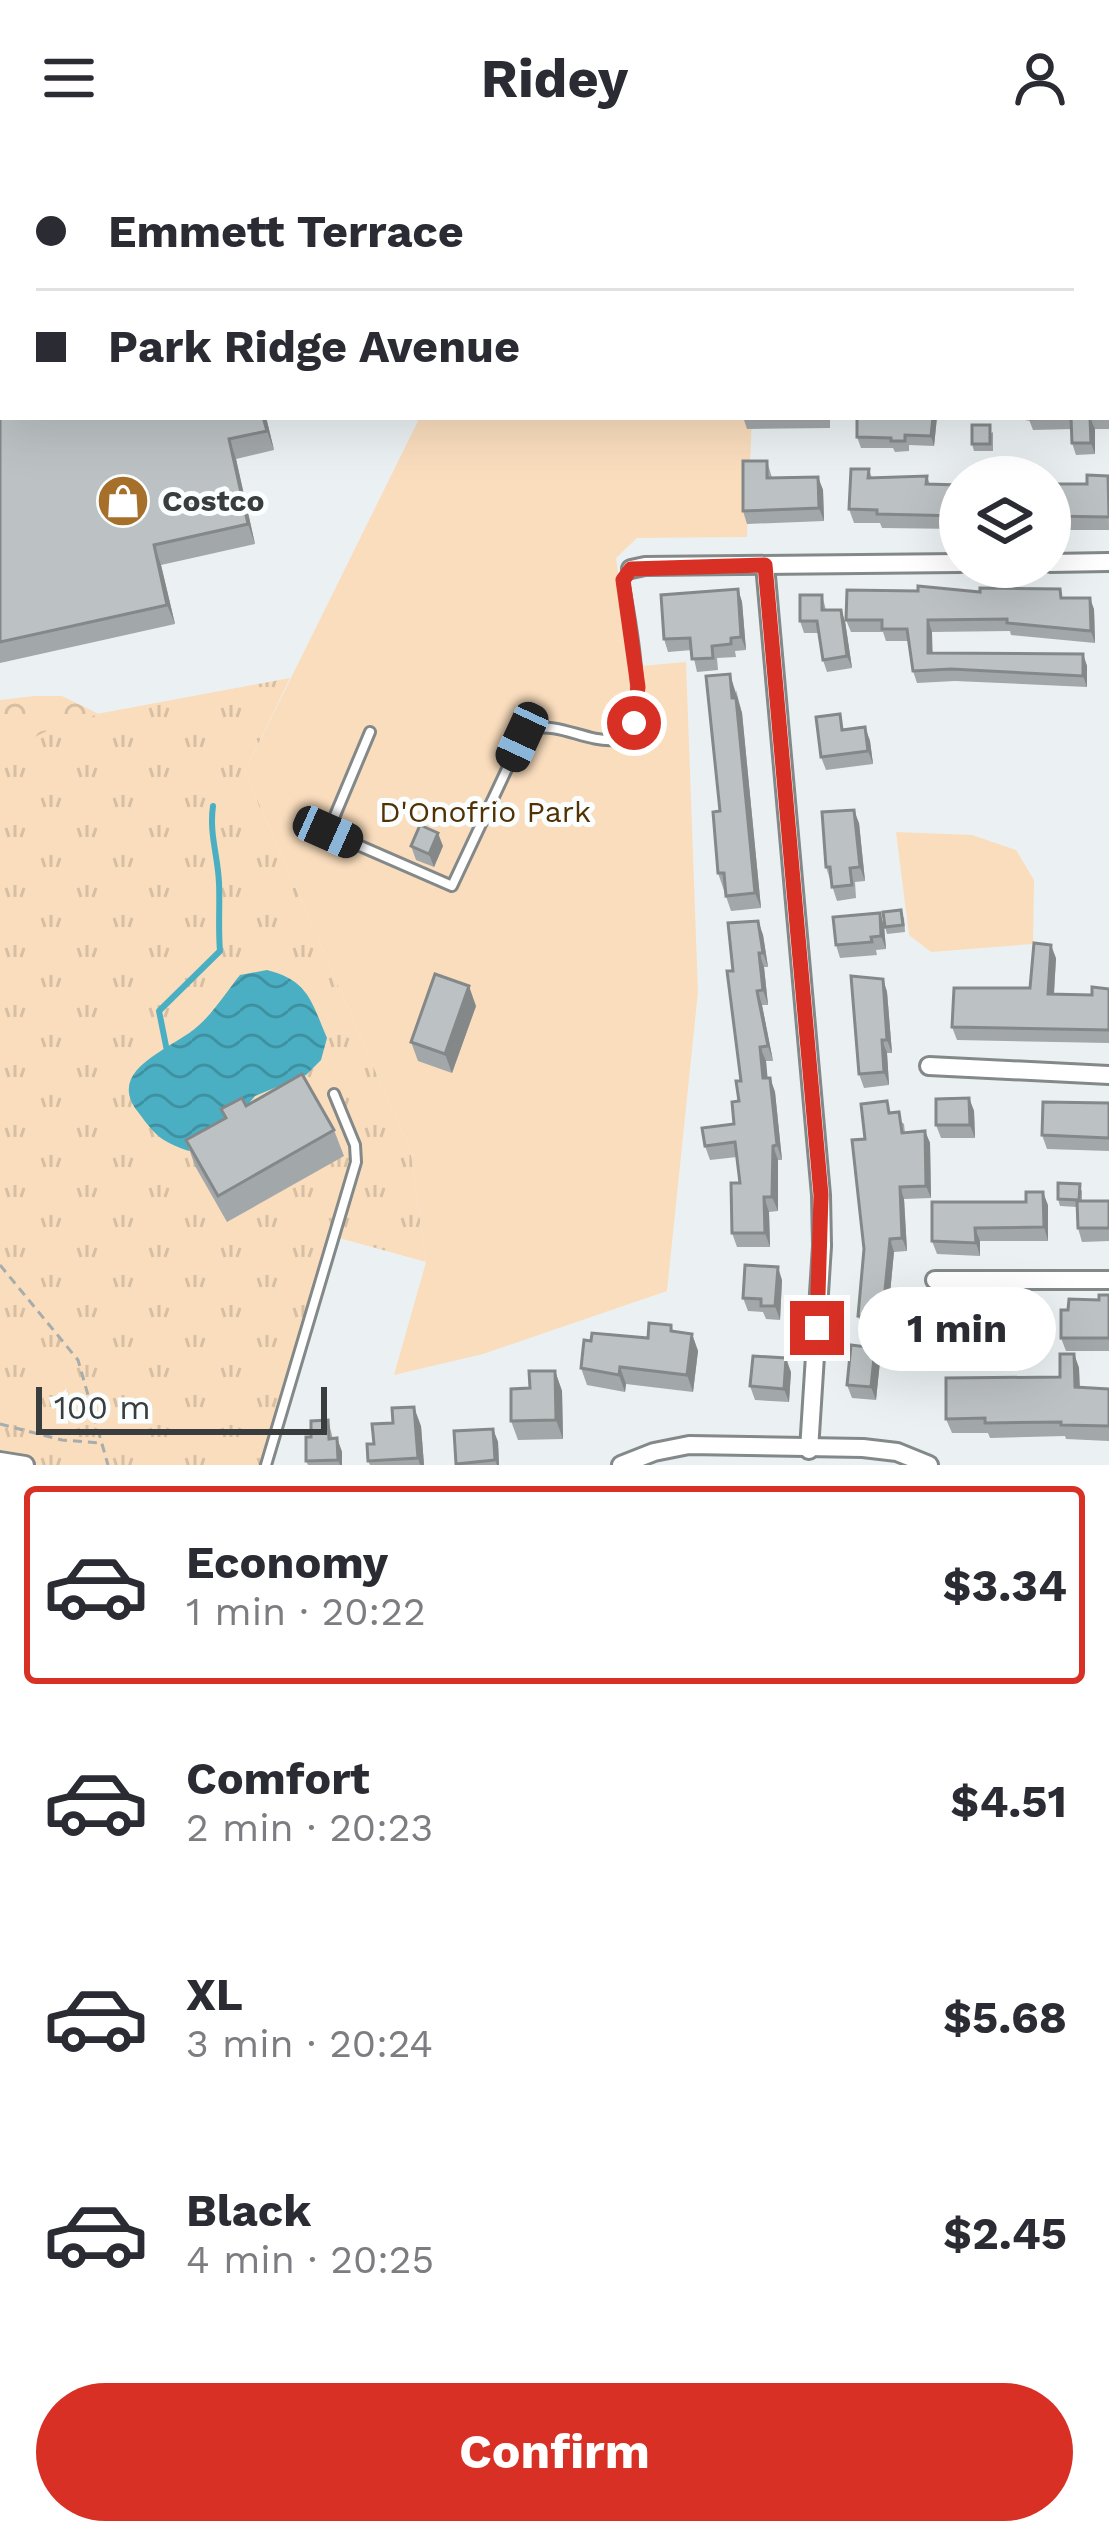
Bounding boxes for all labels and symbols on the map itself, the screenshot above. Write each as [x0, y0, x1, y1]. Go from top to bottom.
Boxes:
shop icon: Costco [95, 473, 151, 529]
place label: Costco [162, 483, 264, 518]
route start [607, 696, 661, 750]
car [490, 697, 554, 777]
park label: D'Onofrio Park [379, 794, 591, 829]
car [288, 801, 368, 863]
callout: 1 min [859, 1286, 1057, 1370]
route end [790, 1301, 844, 1355]
scale bar [36, 1381, 327, 1434]

